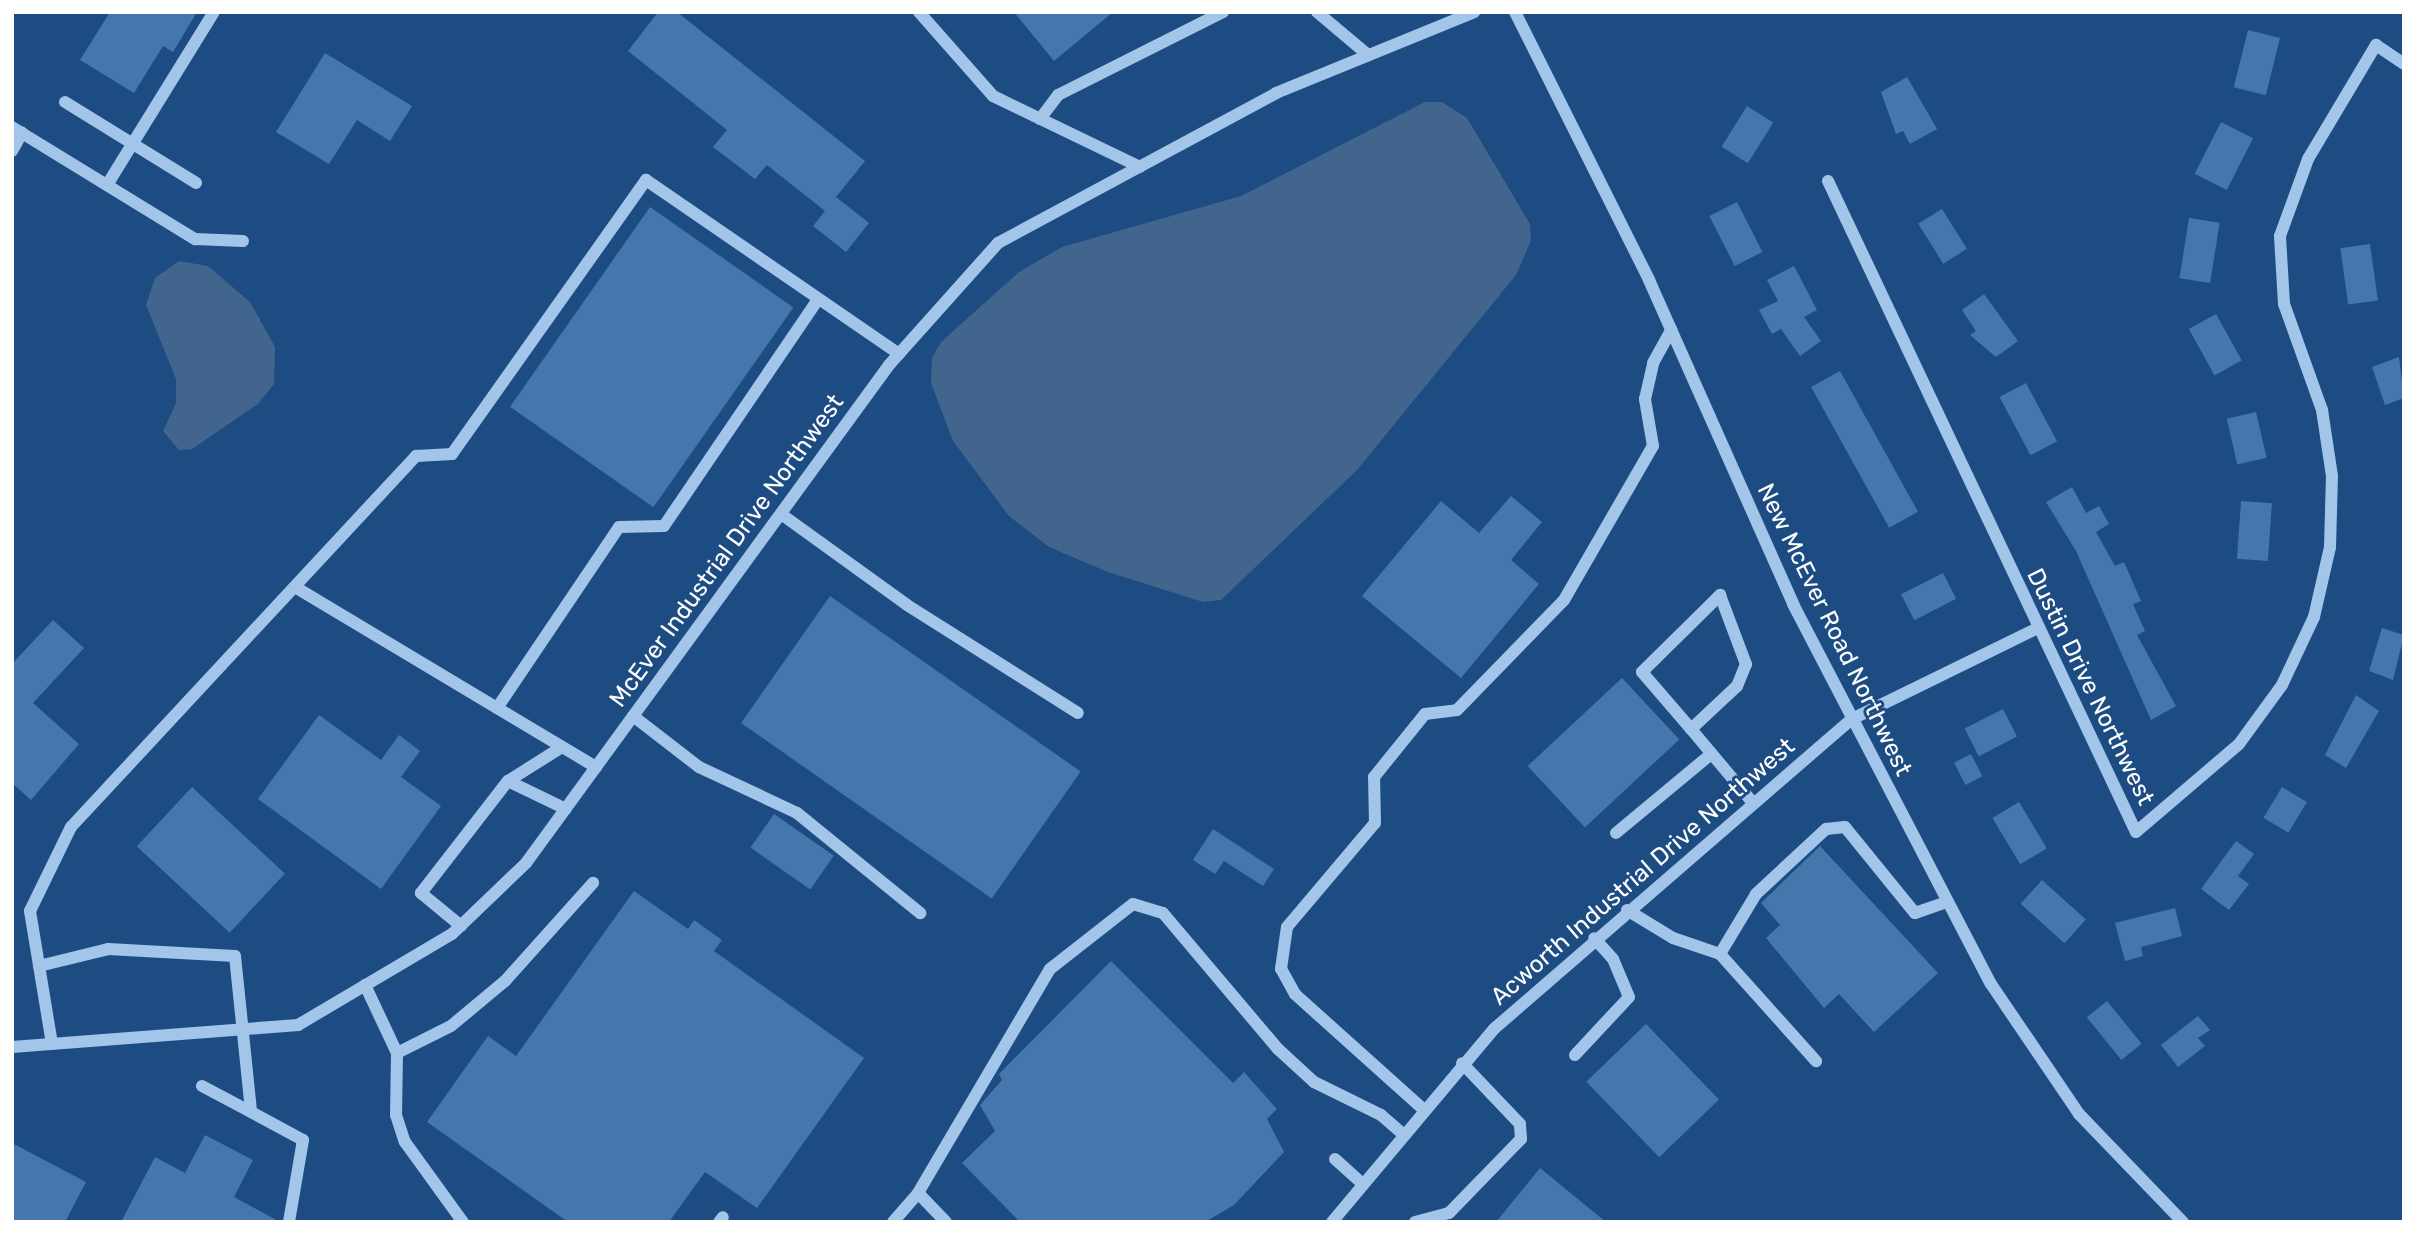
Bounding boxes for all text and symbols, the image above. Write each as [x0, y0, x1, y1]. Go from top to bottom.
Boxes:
street label: McEver Industrial Drive Northwest [604, 389, 850, 713]
street label: New McEver Road Northwest [1750, 479, 1918, 781]
street label: Dustin Drive Northwest [2020, 564, 2160, 810]
street label: Acworth Industrial Drive Northwest [1485, 732, 1801, 1012]

